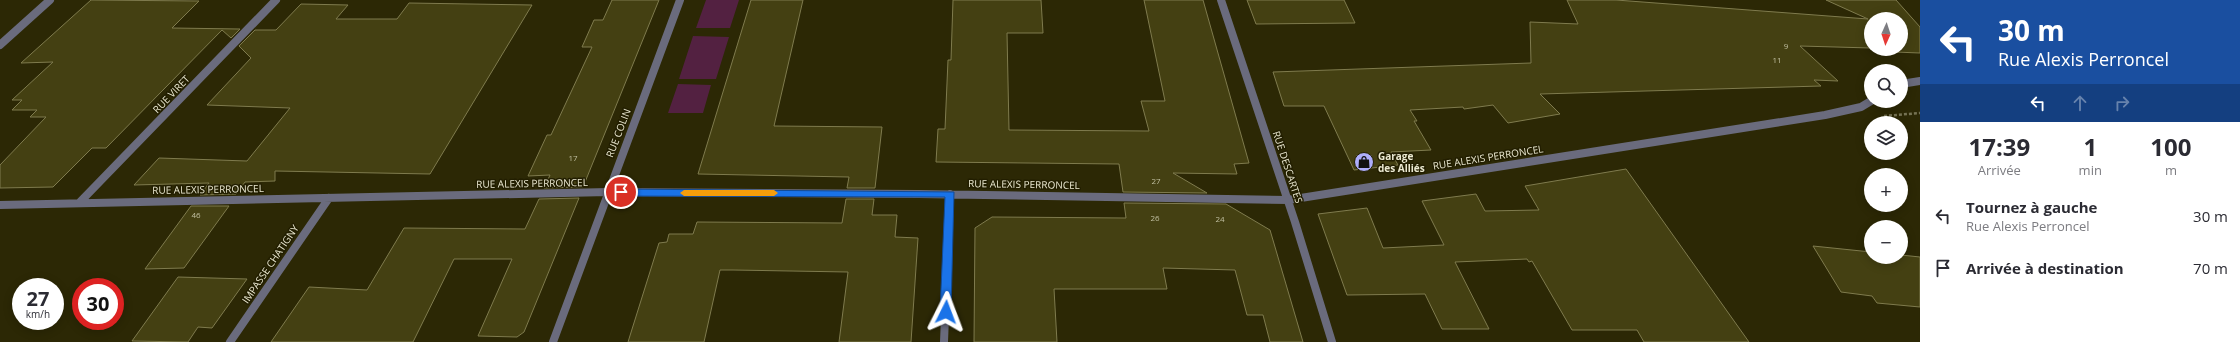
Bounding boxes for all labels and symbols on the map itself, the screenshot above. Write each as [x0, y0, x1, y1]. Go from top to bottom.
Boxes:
north arrow [1864, 12, 1908, 56]
house number: 9 [1784, 40, 1789, 51]
house number: 11 [1772, 54, 1782, 65]
street label: RUE VIRET [149, 72, 193, 116]
street label: RUE COLIN [602, 107, 634, 159]
street label: RUE DESCARTES [1270, 129, 1306, 205]
street label: RUE ALEXIS PERRONCEL [1432, 141, 1544, 173]
place label: Garage des Alliés [1378, 149, 1425, 175]
shop icon: Garage des Alliés [1353, 151, 1375, 173]
house number: 17 [568, 152, 578, 163]
street label: RUE ALEXIS PERRONCEL [476, 175, 588, 191]
pin [604, 175, 638, 209]
house number: 27 [1151, 175, 1161, 186]
street label: RUE ALEXIS PERRONCEL [968, 176, 1080, 192]
street label: RUE ALEXIS PERRONCEL [152, 181, 264, 197]
house number: 46 [191, 209, 201, 220]
house number: 26 [1150, 212, 1160, 223]
house number: 24 [1215, 213, 1225, 224]
street label: IMPASSE CHATIGNY [238, 222, 302, 306]
speed limit sign: 30 [72, 278, 124, 330]
position arrow [925, 291, 967, 333]

